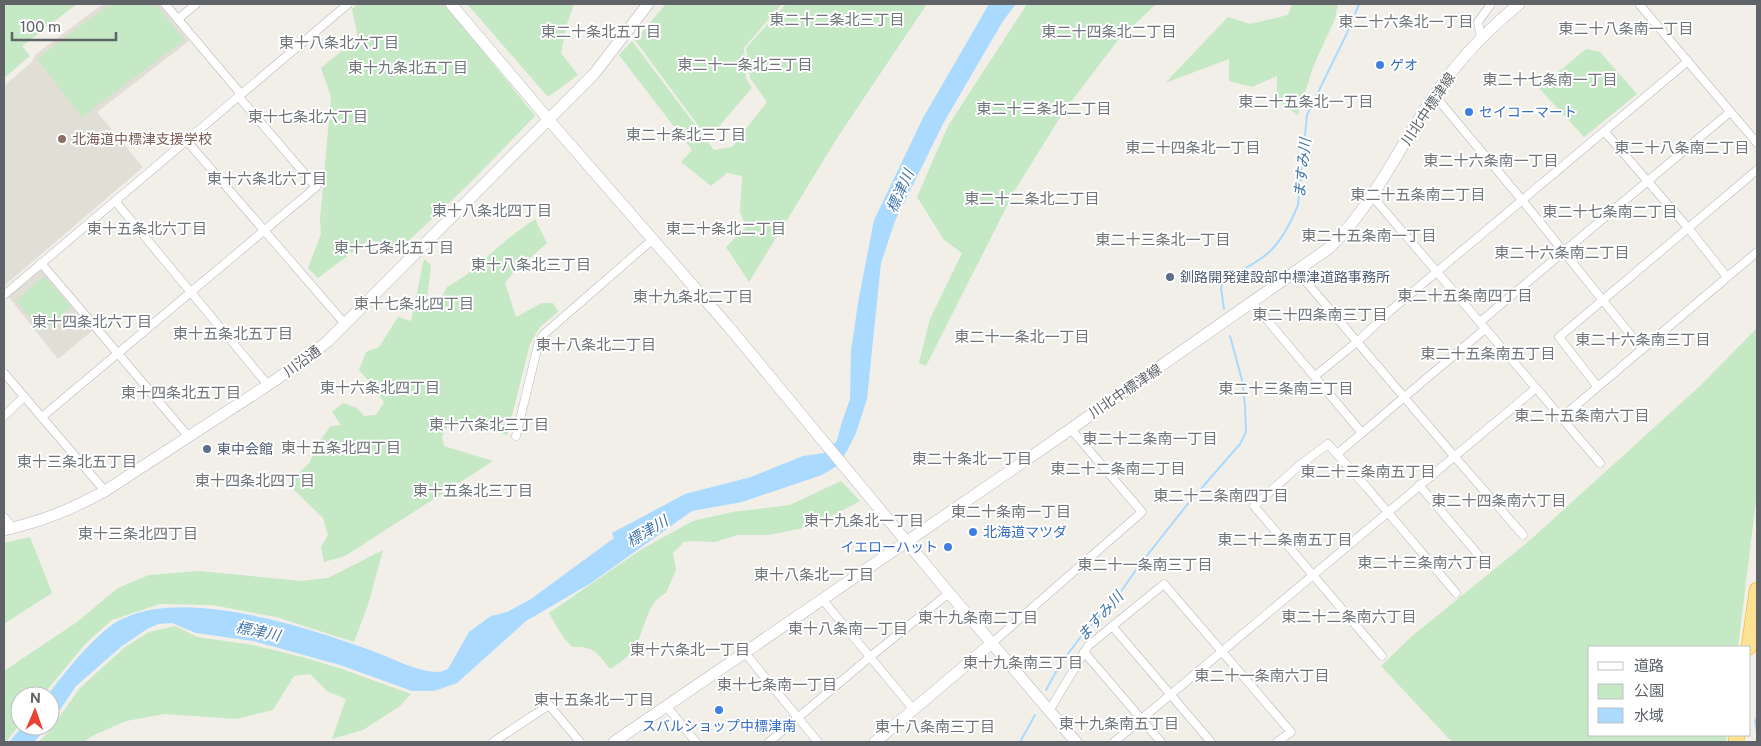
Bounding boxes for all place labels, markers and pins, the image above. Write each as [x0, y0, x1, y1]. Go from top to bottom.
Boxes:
place label: ゲオ [1390, 57, 1418, 73]
marker: ゲオ [1374, 59, 1386, 71]
place label: セイコーマート [1479, 104, 1577, 120]
marker: セイコーマート [1463, 106, 1475, 118]
place label: 北海道中標津支援学校 [72, 131, 212, 147]
marker: 北海道中標津支援学校 [56, 133, 68, 145]
place label: 釧路開発建設部中標津道路事務所 [1180, 269, 1390, 285]
marker: 釧路開発建設部中標津道路事務所 [1164, 271, 1176, 283]
place label: 東中会館 [217, 441, 273, 457]
marker: 東中会館 [201, 443, 213, 455]
place label: 北海道マツダ [983, 524, 1067, 540]
marker: 北海道マツダ [967, 526, 979, 538]
place label: イエローハット [840, 539, 938, 555]
marker: イエローハット [942, 541, 954, 553]
marker: スバルショップ中標津南 [713, 704, 725, 716]
place label: スバルショップ中標津南 [642, 718, 796, 734]

